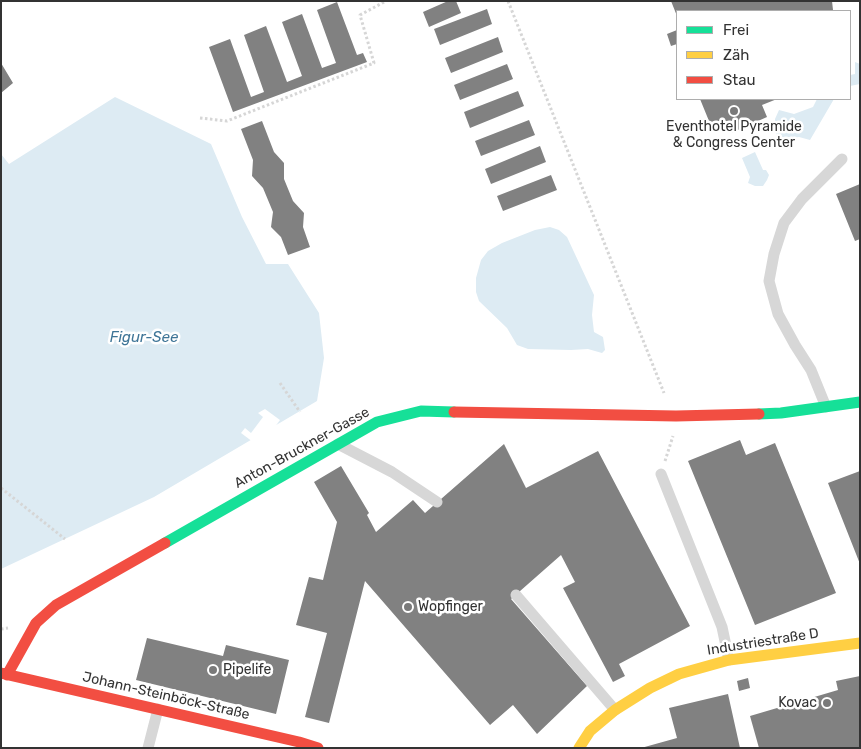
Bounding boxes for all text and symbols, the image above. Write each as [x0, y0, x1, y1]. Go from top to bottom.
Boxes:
legend [676, 10, 851, 100]
text: Frei [723, 21, 749, 39]
text: Zäh [723, 46, 749, 64]
text: Stau [723, 71, 756, 89]
marker: Eventhotel Pyramide & Congress Center [728, 105, 740, 117]
place label: Eventhotel Pyramide & Congress Center [666, 119, 802, 152]
water label: Figur-See [110, 329, 178, 347]
street label: Anton-Bruckner-Gasse [232, 404, 372, 492]
place label: Wopfinger [418, 599, 483, 615]
marker: Wopfinger [402, 601, 414, 613]
street label: Industriestraße D [706, 625, 820, 659]
place label: Pipelife [223, 662, 271, 678]
marker: Pipelife [207, 664, 219, 676]
street label: Johann-Steinböck-Straße [81, 669, 251, 723]
place label: Kovac [778, 695, 817, 711]
marker: Kovac [821, 697, 833, 709]

